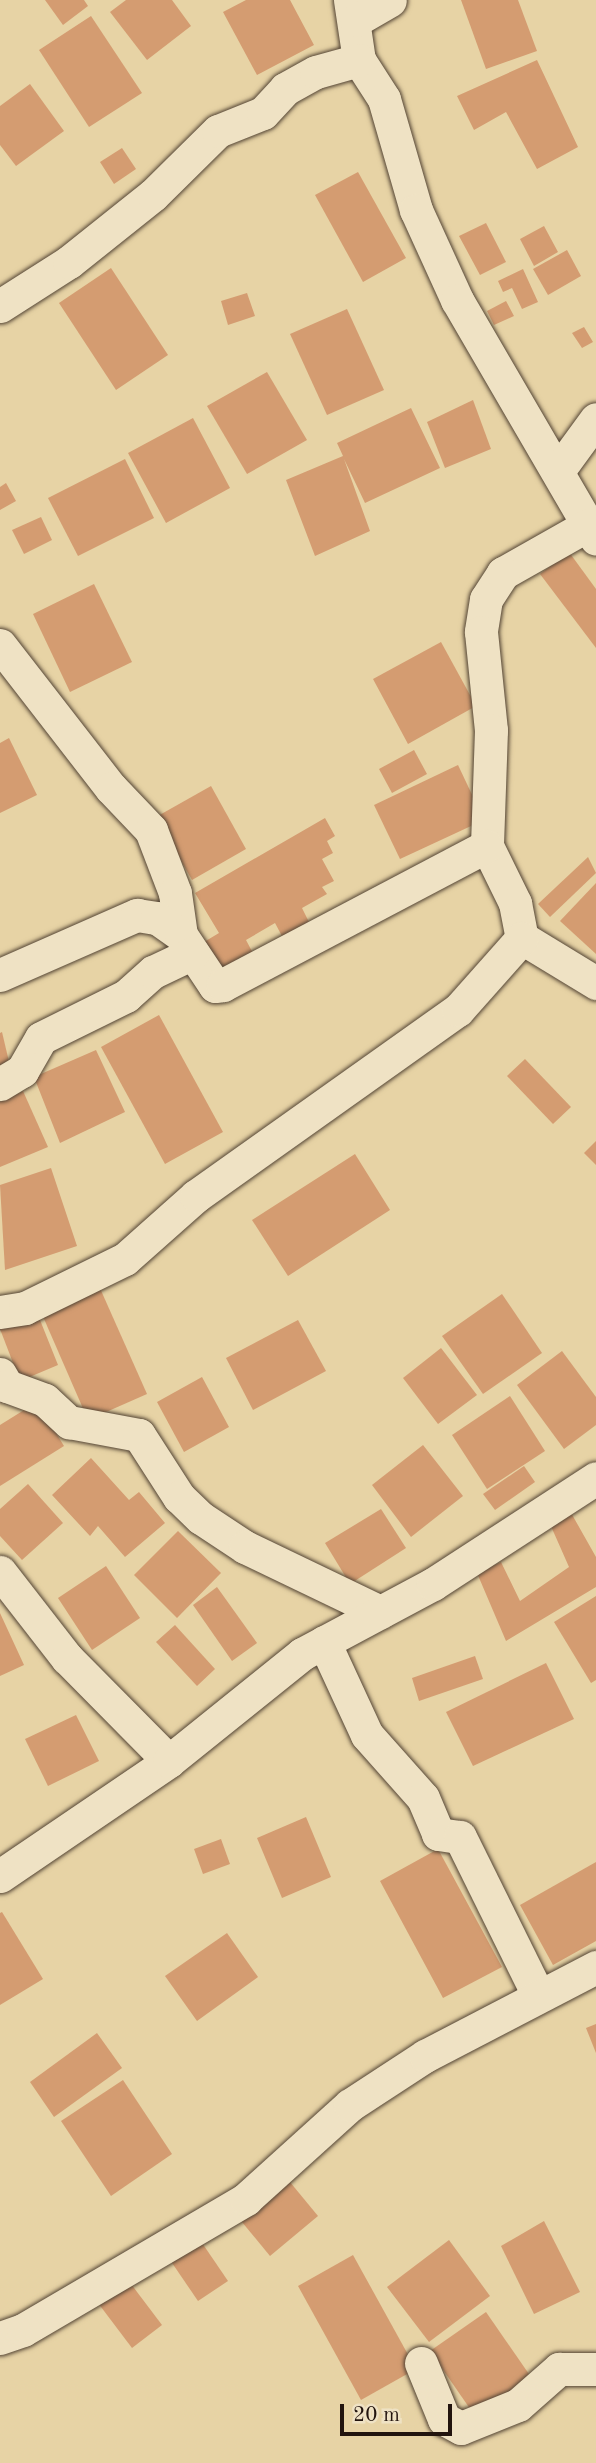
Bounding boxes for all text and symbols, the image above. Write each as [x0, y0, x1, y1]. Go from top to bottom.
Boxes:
scale bar [344, 2390, 456, 2434]
text: 20 m [353, 2405, 400, 2426]

